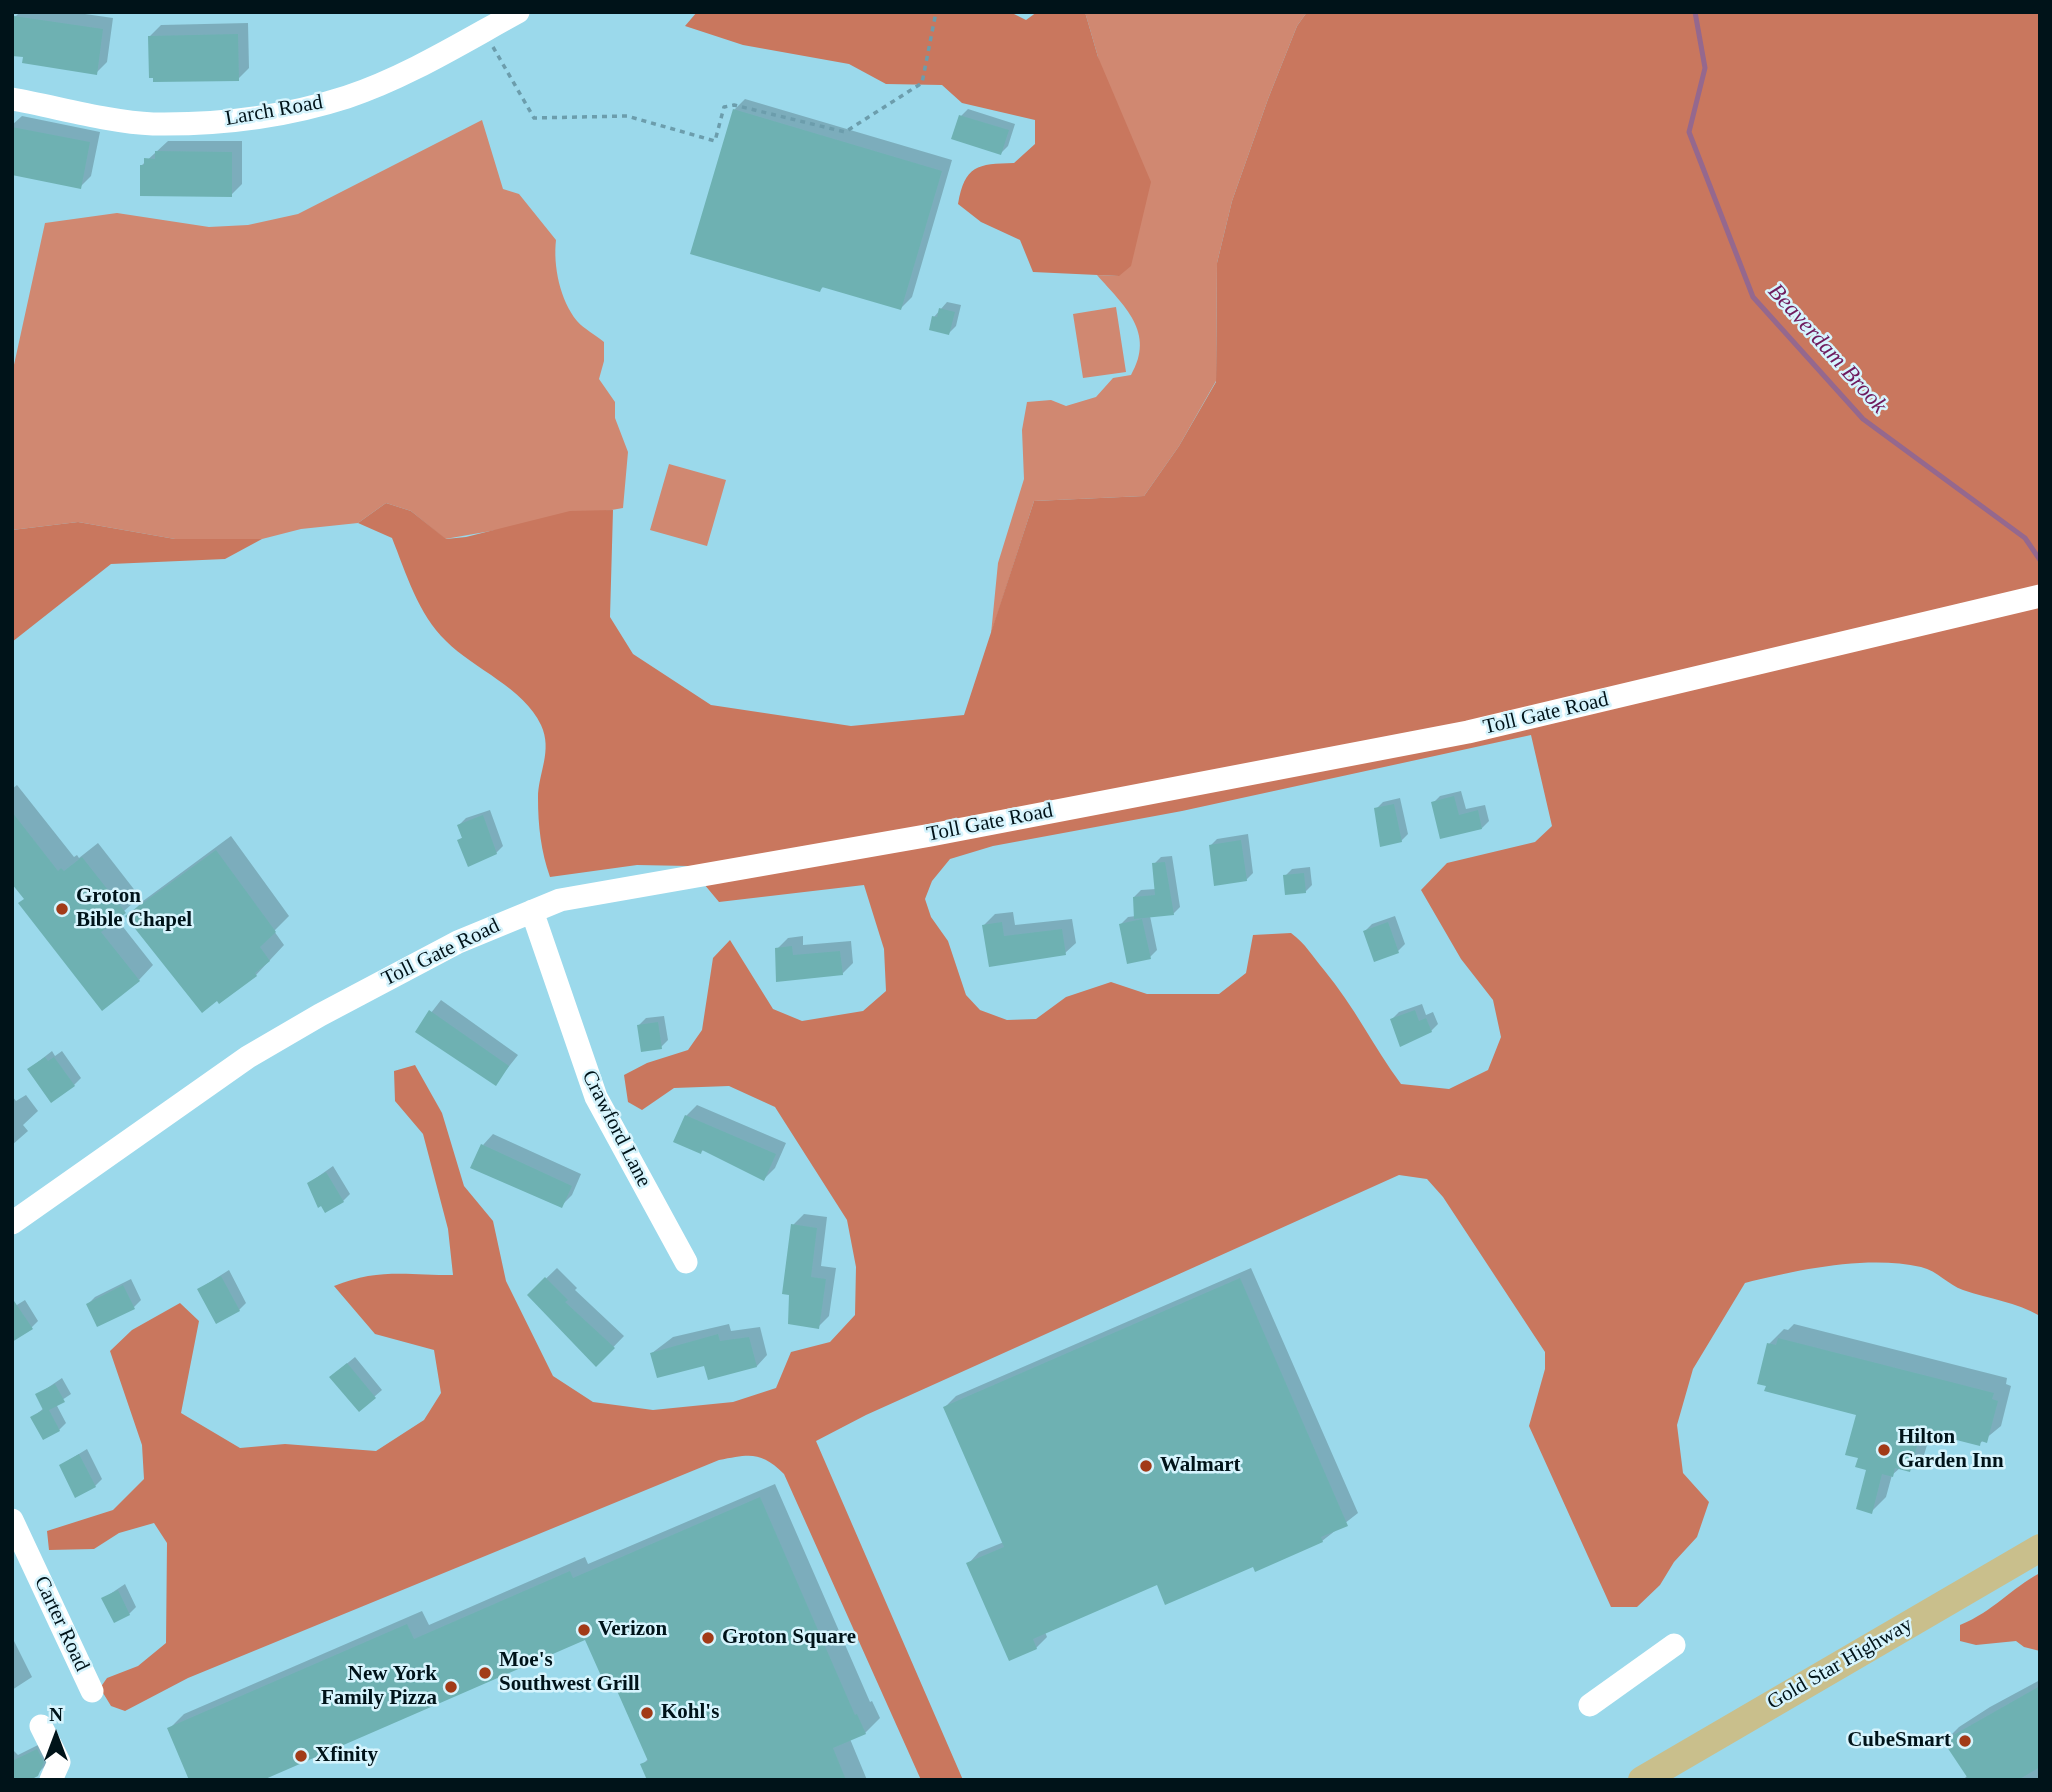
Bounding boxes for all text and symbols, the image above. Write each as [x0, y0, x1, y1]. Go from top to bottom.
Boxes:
street label: Larch Road [223, 90, 325, 132]
water label: Beaverdam Brook [1762, 278, 1892, 420]
street label: Toll Gate Road [1481, 687, 1611, 741]
street label: Toll Gate Road [925, 798, 1055, 848]
place label: Groton Bible Chapel [76, 884, 192, 934]
marker: Groton Bible Chapel [54, 901, 70, 917]
street label: Toll Gate Road [378, 914, 504, 992]
street label: Crawford Lane [576, 1066, 656, 1192]
place label: Hilton Garden Inn [1898, 1425, 2004, 1475]
marker: Hilton Garden Inn [1876, 1442, 1892, 1458]
place label: Walmart [1160, 1453, 1240, 1479]
marker: Walmart [1138, 1458, 1154, 1474]
street label: Carter Road [28, 1572, 94, 1676]
street label: Gold Star Highway [1763, 1612, 1917, 1716]
place label: Verizon [598, 1617, 667, 1643]
marker: Verizon [576, 1622, 592, 1638]
place label: Groton Square [722, 1625, 856, 1651]
marker: Groton Square [700, 1630, 716, 1646]
place label: Moe's Southwest Grill [499, 1648, 640, 1698]
place label: New York Family Pizza [321, 1662, 437, 1712]
marker: Moe's Southwest Grill [477, 1665, 493, 1681]
marker: New York Family Pizza [443, 1679, 459, 1695]
place label: Kohl's [661, 1700, 719, 1726]
north arrow [21, 1701, 91, 1771]
text: N [49, 1704, 63, 1725]
marker: Kohl's [639, 1705, 655, 1721]
place label: CubeSmart [1847, 1728, 1951, 1754]
marker: CubeSmart [1957, 1733, 1973, 1749]
place label: Xfinity [315, 1743, 378, 1769]
marker: Xfinity [293, 1748, 309, 1764]

